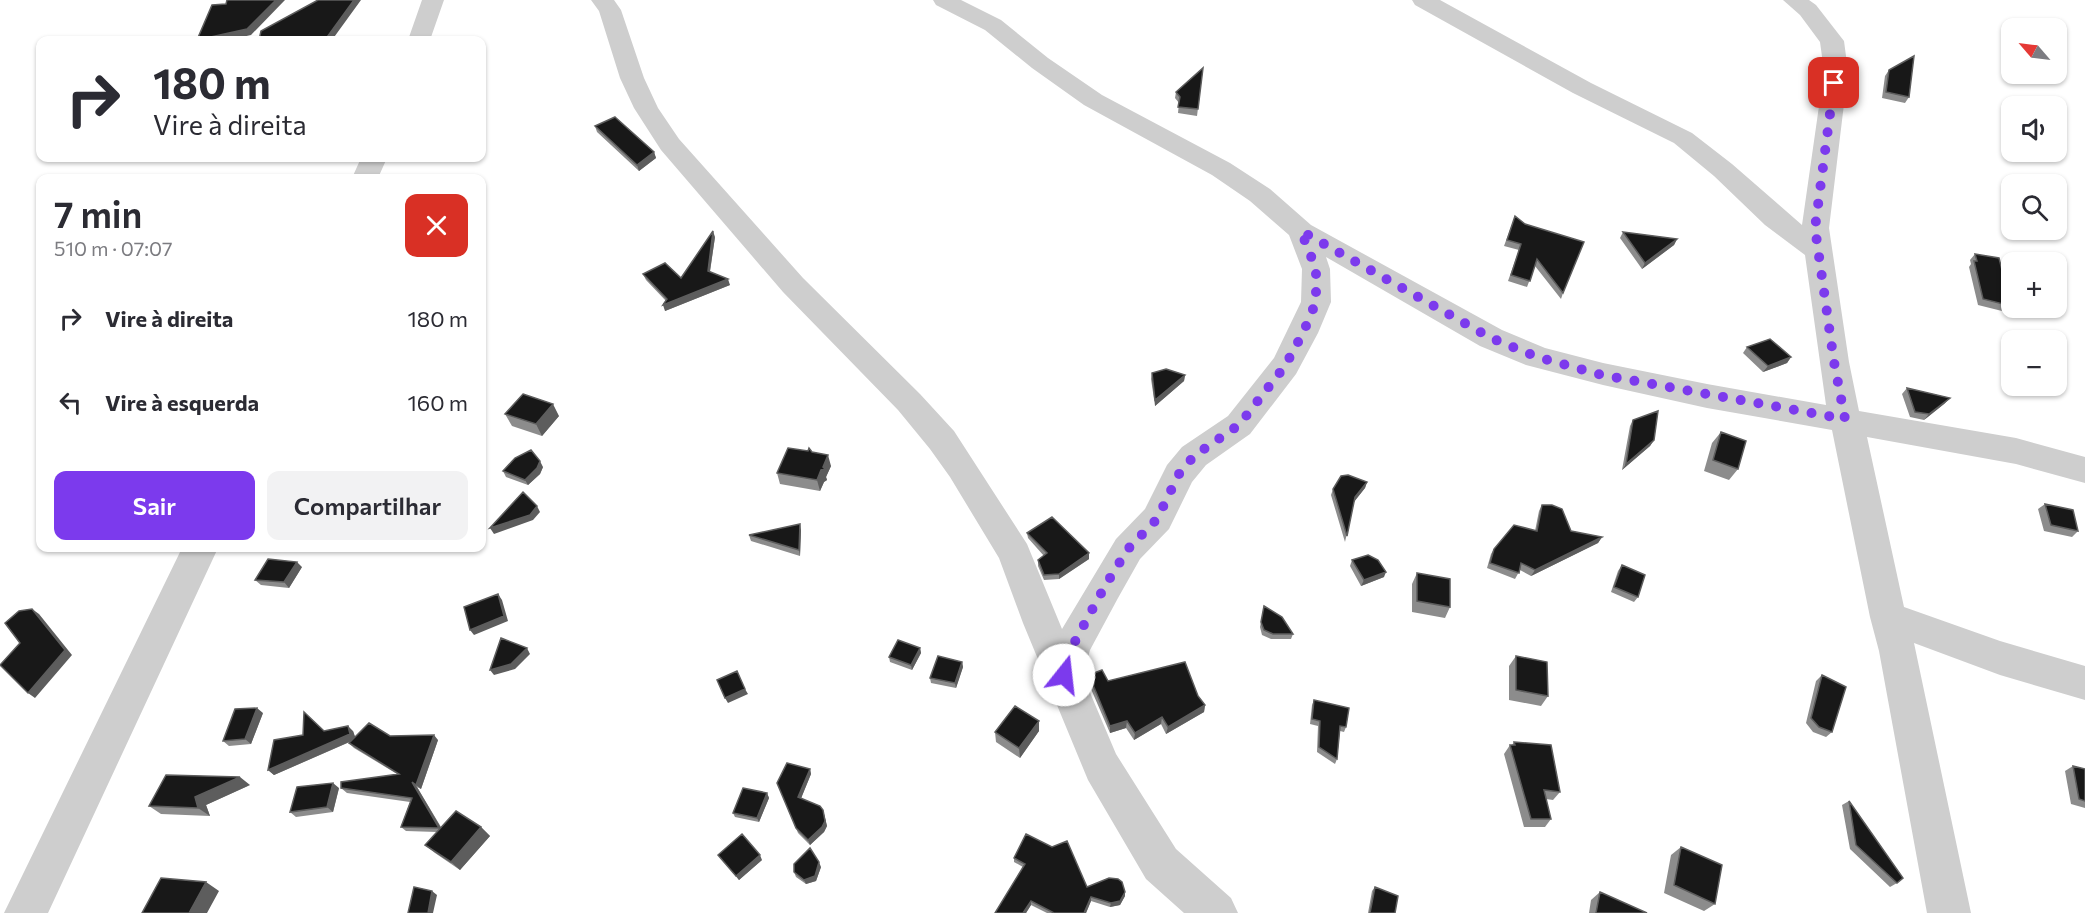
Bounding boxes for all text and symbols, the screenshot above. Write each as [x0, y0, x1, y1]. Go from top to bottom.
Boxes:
north arrow [2001, 18, 2067, 84]
map controls [2001, 18, 2067, 396]
text: 180 m [153, 56, 271, 108]
pin [1808, 57, 1859, 108]
icon: right [54, 60, 132, 138]
icon: arrive [1817, 66, 1850, 99]
button: sound [2001, 96, 2067, 162]
text: Vire à direita [153, 108, 307, 141]
button: search [2001, 174, 2067, 240]
text: 7 min [54, 191, 142, 235]
button: close [405, 194, 468, 257]
text: 510 m · 07:07 [54, 236, 173, 260]
button: + [2001, 252, 2067, 318]
icon: right [54, 302, 87, 335]
text: Vire à direita [105, 305, 233, 332]
text: 180 m [407, 305, 468, 332]
button: − [2001, 330, 2067, 396]
icon: left [54, 386, 87, 419]
text: Vire à esquerda [105, 389, 259, 416]
text: 160 m [407, 389, 468, 416]
button: Sair [54, 471, 255, 540]
button: Compartilhar [267, 471, 468, 540]
position arrow [1032, 643, 1096, 707]

